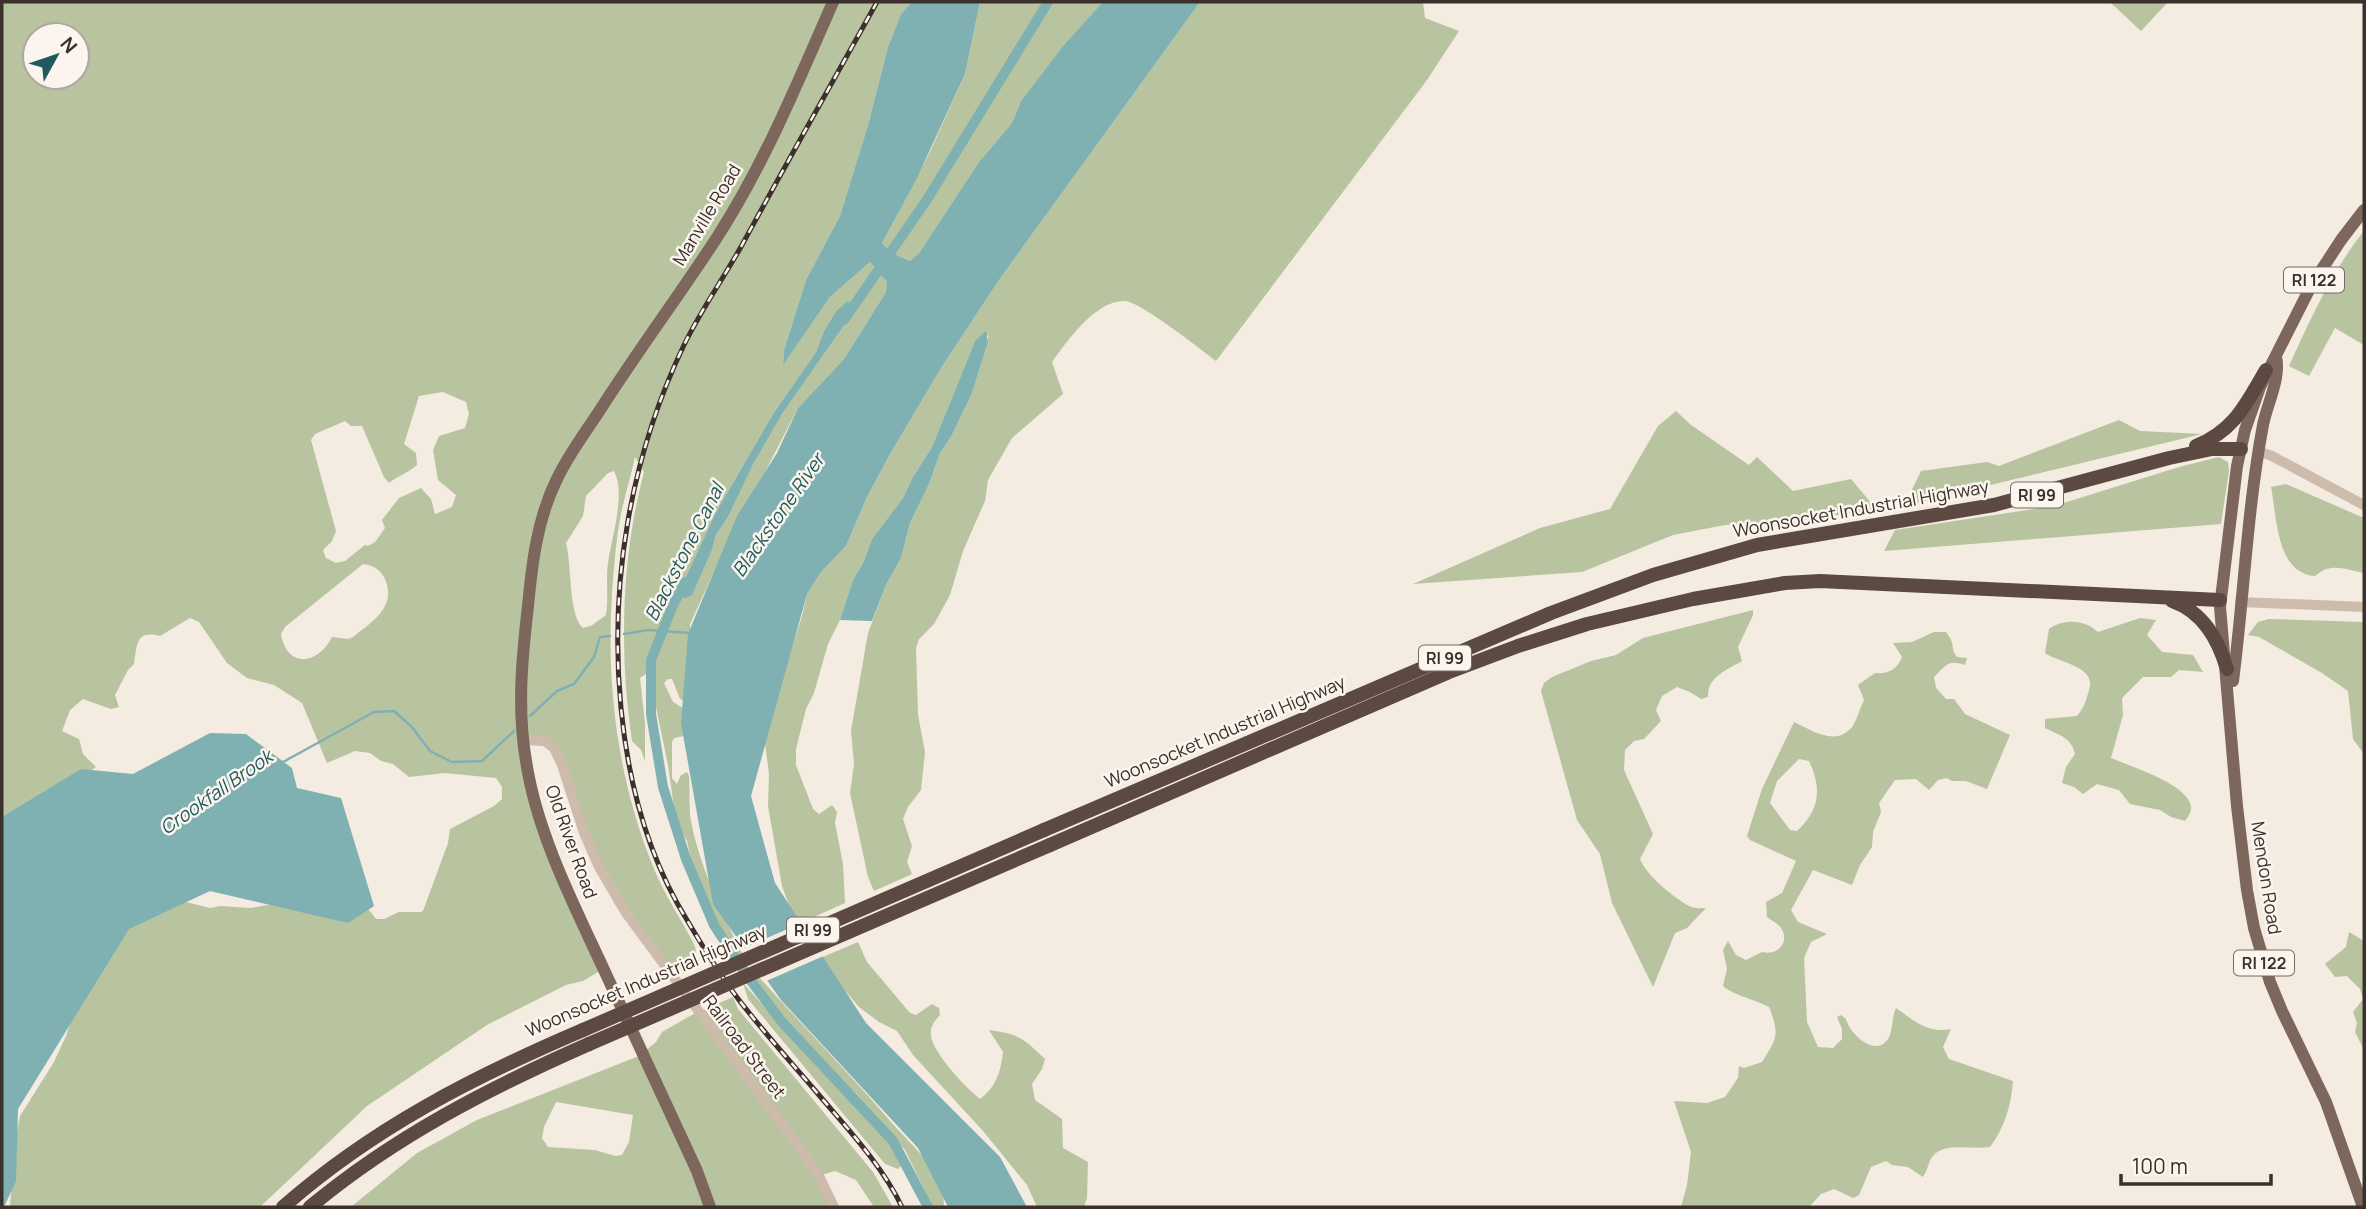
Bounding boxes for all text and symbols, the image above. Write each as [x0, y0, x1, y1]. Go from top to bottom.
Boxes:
north arrow [21, 21, 91, 91]
text: N [55, 31, 83, 59]
street label: Manville Road [666, 159, 746, 270]
road number: RI 122 [2284, 268, 2344, 292]
water label: Blackstone River [726, 447, 831, 582]
street label: Woonsocket Industrial Highway [1731, 474, 1991, 542]
water label: Blackstone Canal [638, 476, 731, 625]
road number: RI 99 [2011, 482, 2063, 508]
road number: RI 99 [1419, 646, 1471, 670]
street label: Woonsocket Industrial Highway [1101, 669, 1349, 793]
water label: Crookfall Brook [154, 742, 280, 841]
street label: Old River Road [540, 782, 604, 902]
street label: Mendon Road [2246, 820, 2288, 936]
street label: Woonsocket Industrial Highway [522, 918, 770, 1042]
road number: RI 99 [787, 918, 839, 942]
road number: RI 122 [2234, 951, 2294, 976]
street label: Railroad Street [698, 990, 792, 1103]
scale bar [2121, 1142, 2272, 1186]
text: 100 m [2132, 1152, 2188, 1180]

